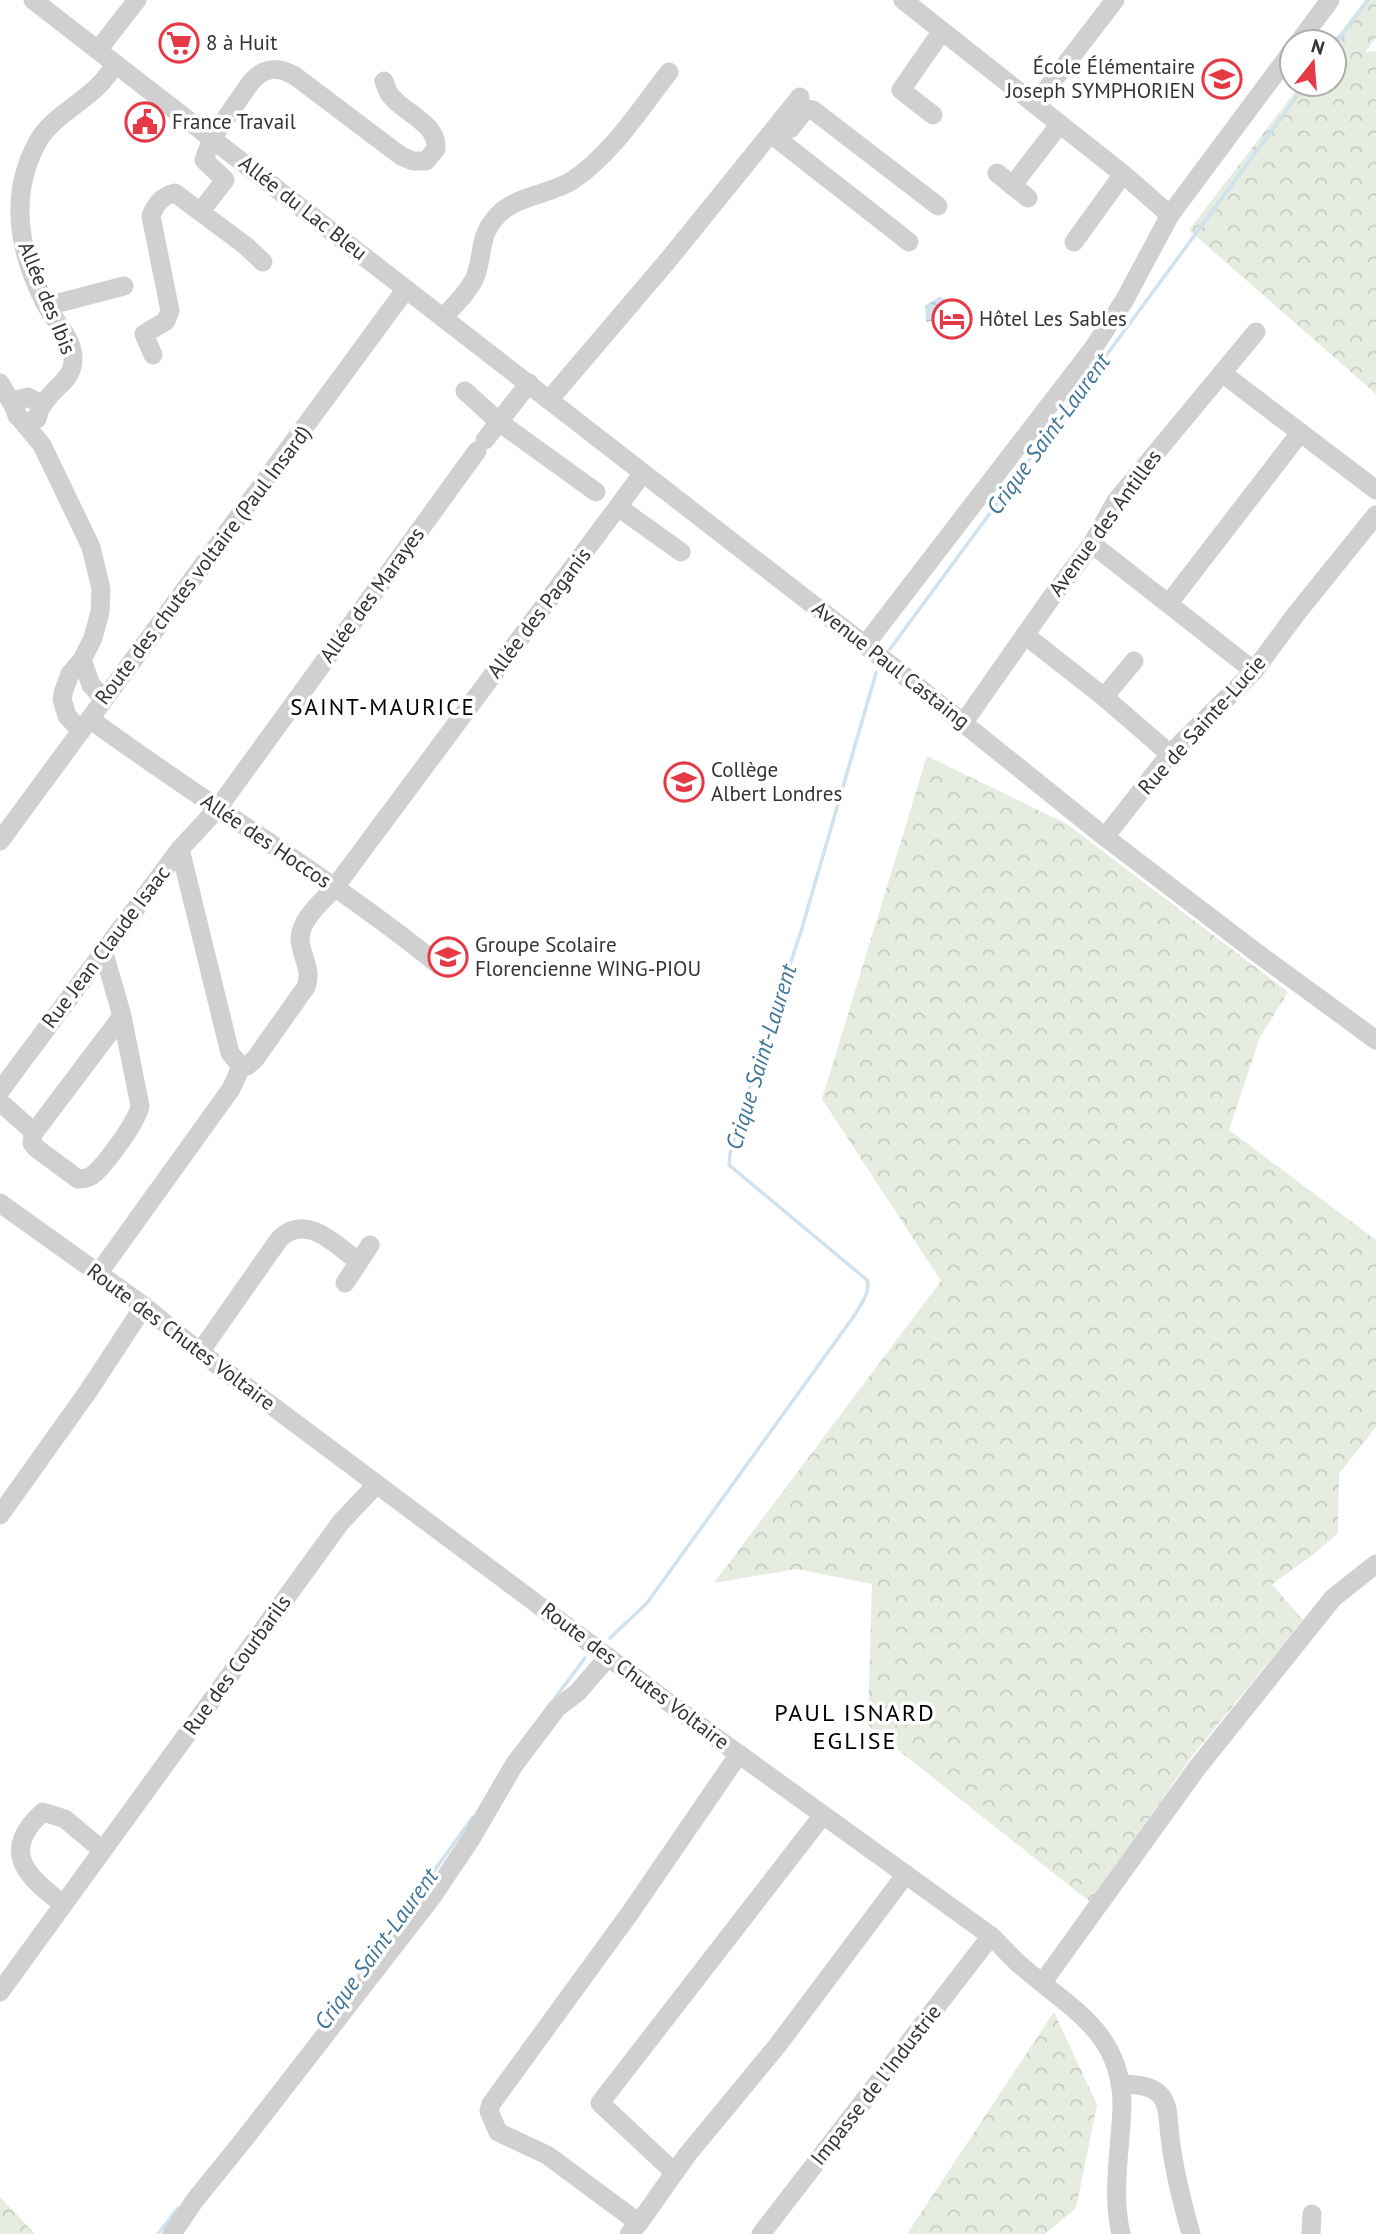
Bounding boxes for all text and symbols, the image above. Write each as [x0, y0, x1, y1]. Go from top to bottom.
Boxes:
supermarket icon: 8 à Huit [158, 22, 200, 64]
north arrow [1278, 28, 1348, 98]
place label: 8 à Huit [206, 29, 277, 56]
text: N [1308, 33, 1327, 60]
place label: École Élémentaire Joseph SYMPHORIEN [1005, 53, 1195, 104]
school or university icon: École Élémentaire Joseph SYMPHORIEN [1201, 58, 1243, 100]
public building icon: France Travail [124, 101, 166, 143]
place label: France Travail [172, 108, 296, 135]
street label: Allée du Lac Bleu [234, 149, 373, 266]
street label: Allée des Ibis [13, 237, 82, 358]
hotel icon: Hôtel Les Sables [931, 298, 973, 340]
place label: Hôtel Les Sables [979, 305, 1127, 332]
water label: Crique Saint-Laurent [979, 346, 1117, 520]
street label: Route des chutes voltaire (Paul Insard) [89, 420, 317, 710]
street label: Avenue des Antilles [1042, 444, 1167, 602]
street label: Allée des Marayes [313, 522, 430, 668]
street label: Allée des Paganis [481, 542, 597, 683]
street label: Avenue Paul Castaing [807, 595, 975, 735]
street label: Rue de Sainte-Lucie [1132, 649, 1271, 800]
district label: SAINT-MAURICE [290, 692, 476, 721]
place label: Collège Albert Londres [711, 756, 842, 807]
school or university icon: Collège Albert Londres [663, 761, 705, 803]
street label: Allée des Hoccos [196, 787, 336, 894]
street label: Rue Jean Claude Isaac [36, 860, 176, 1033]
place label: Groupe Scolaire Florencienne WING-PIOU [475, 931, 701, 982]
school or university icon: Groupe Scolaire Florencienne WING-PIOU [427, 936, 469, 978]
water label: Crique Saint-Laurent [719, 959, 803, 1153]
street label: Route des Chutes Voltaire [82, 1257, 281, 1416]
street label: Rue des Courbarils [177, 1589, 297, 1740]
street label: Route des Chutes Voltaire [536, 1596, 735, 1755]
district label: PAUL ISNARD EGLISE [774, 1697, 936, 1756]
water label: Crique Saint-Laurent [307, 1861, 445, 2035]
street label: Impasse de l'Industrie [804, 1999, 947, 2171]

